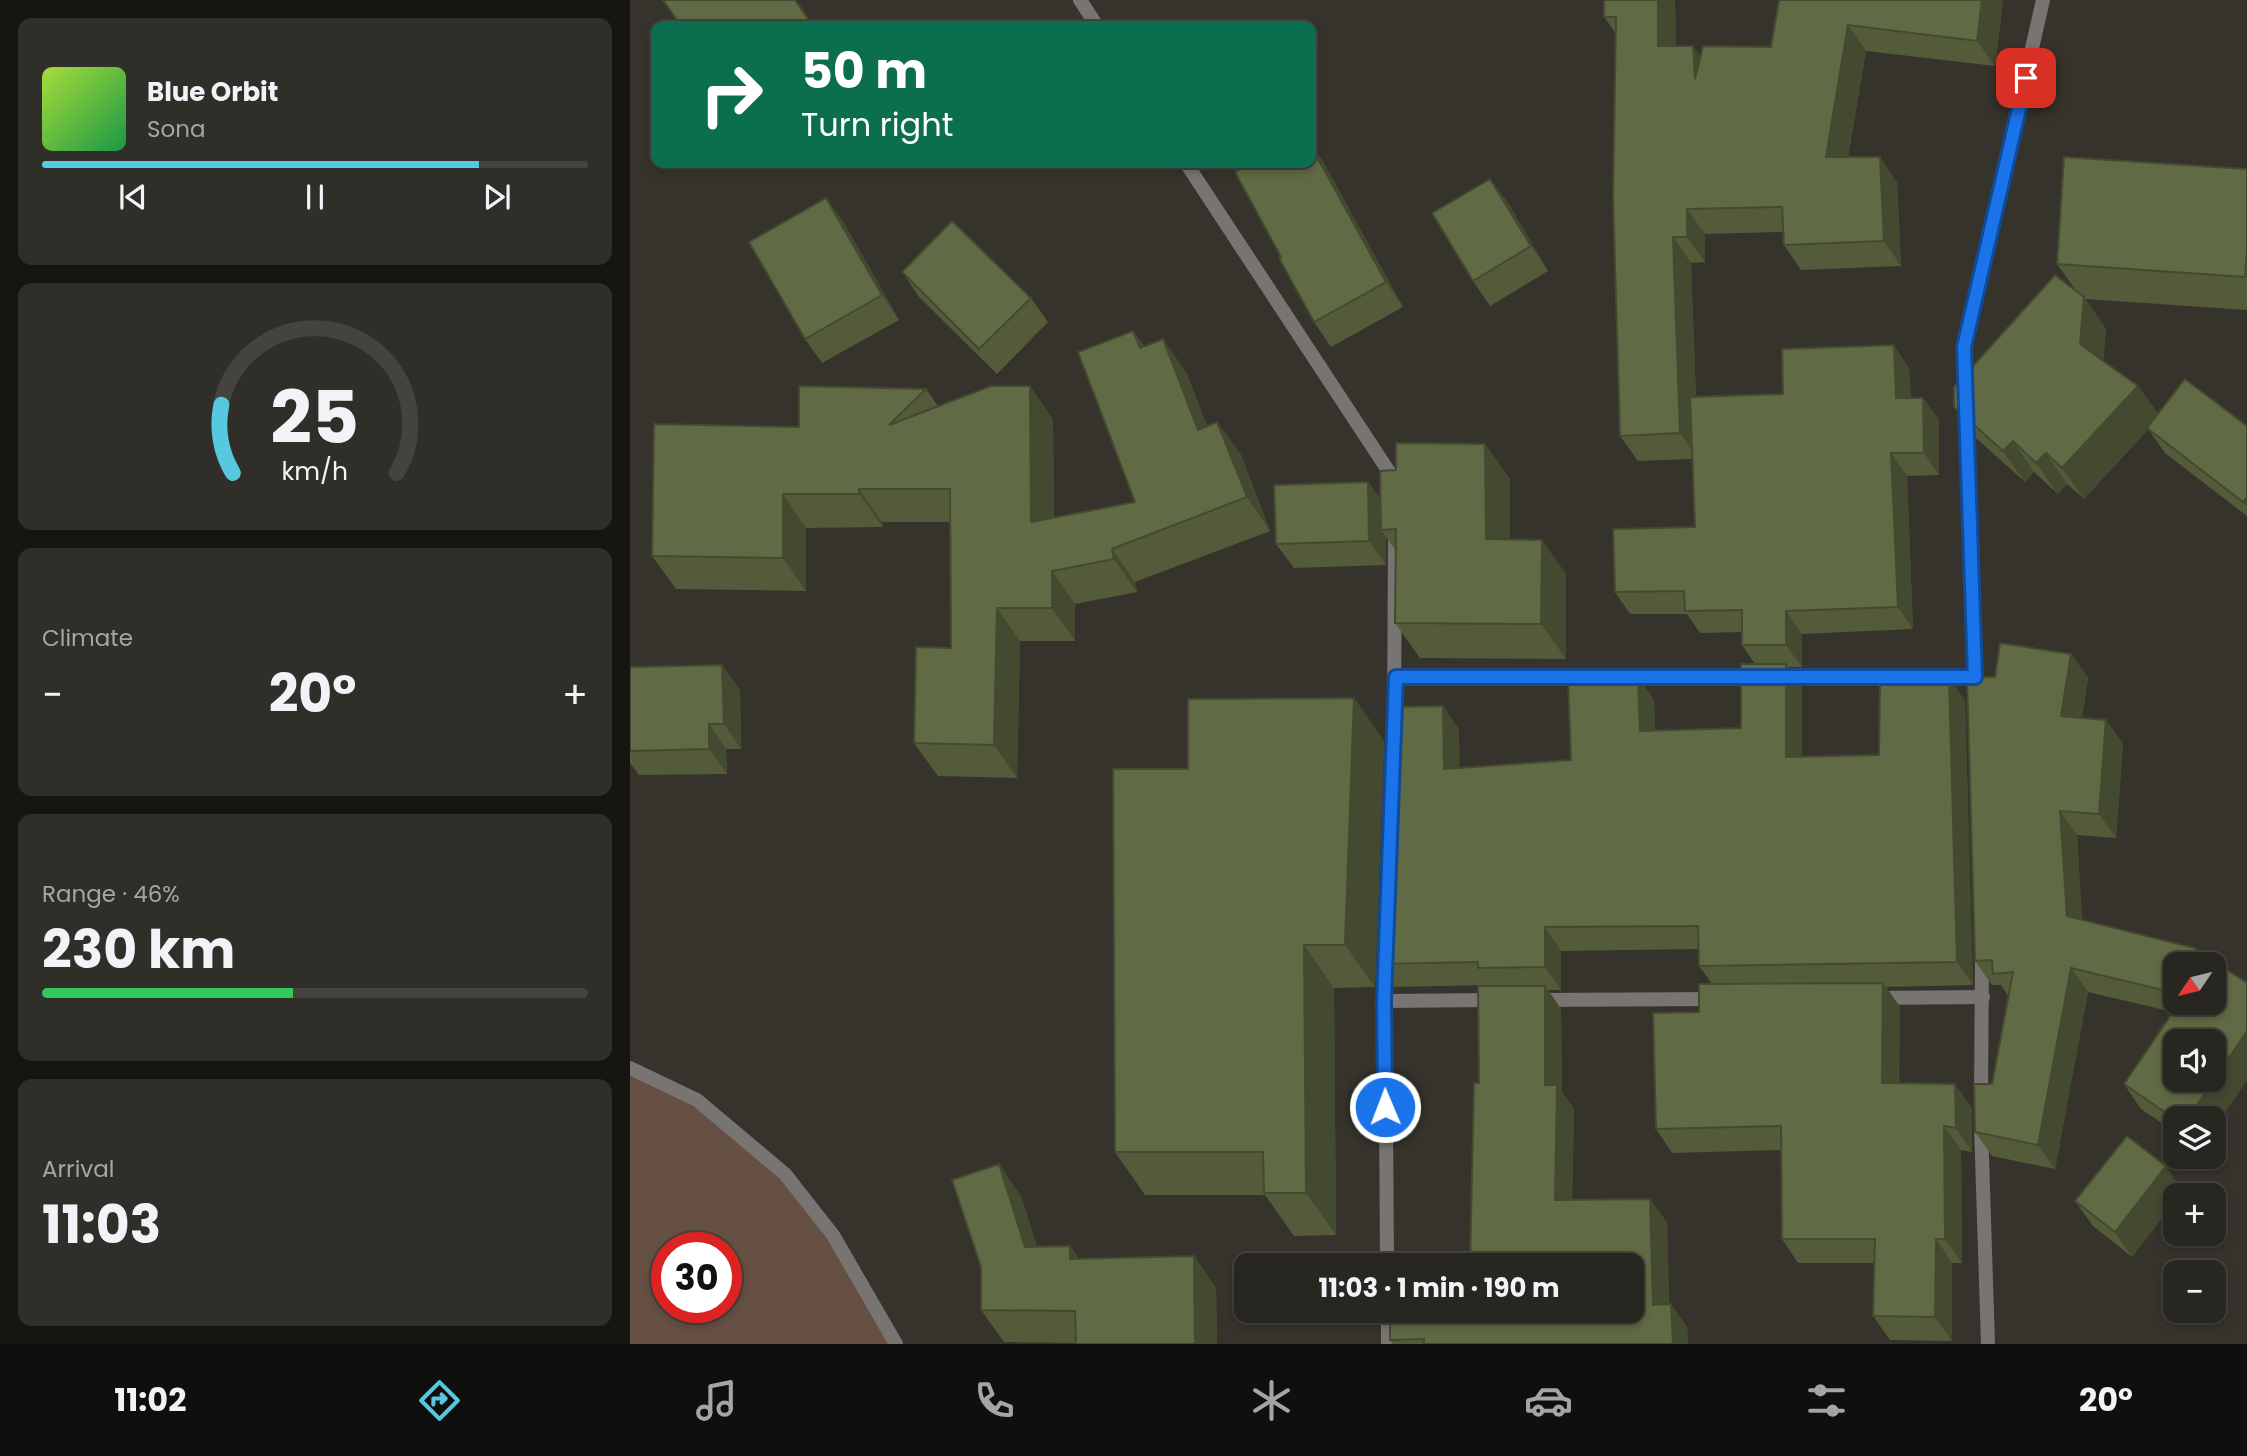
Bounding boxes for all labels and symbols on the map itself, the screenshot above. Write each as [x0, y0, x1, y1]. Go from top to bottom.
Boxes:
pin [1996, 48, 2056, 108]
north arrow [2163, 952, 2226, 1015]
position arrow [1348, 1070, 1422, 1144]
speed limit sign: 30 [651, 1232, 742, 1323]

